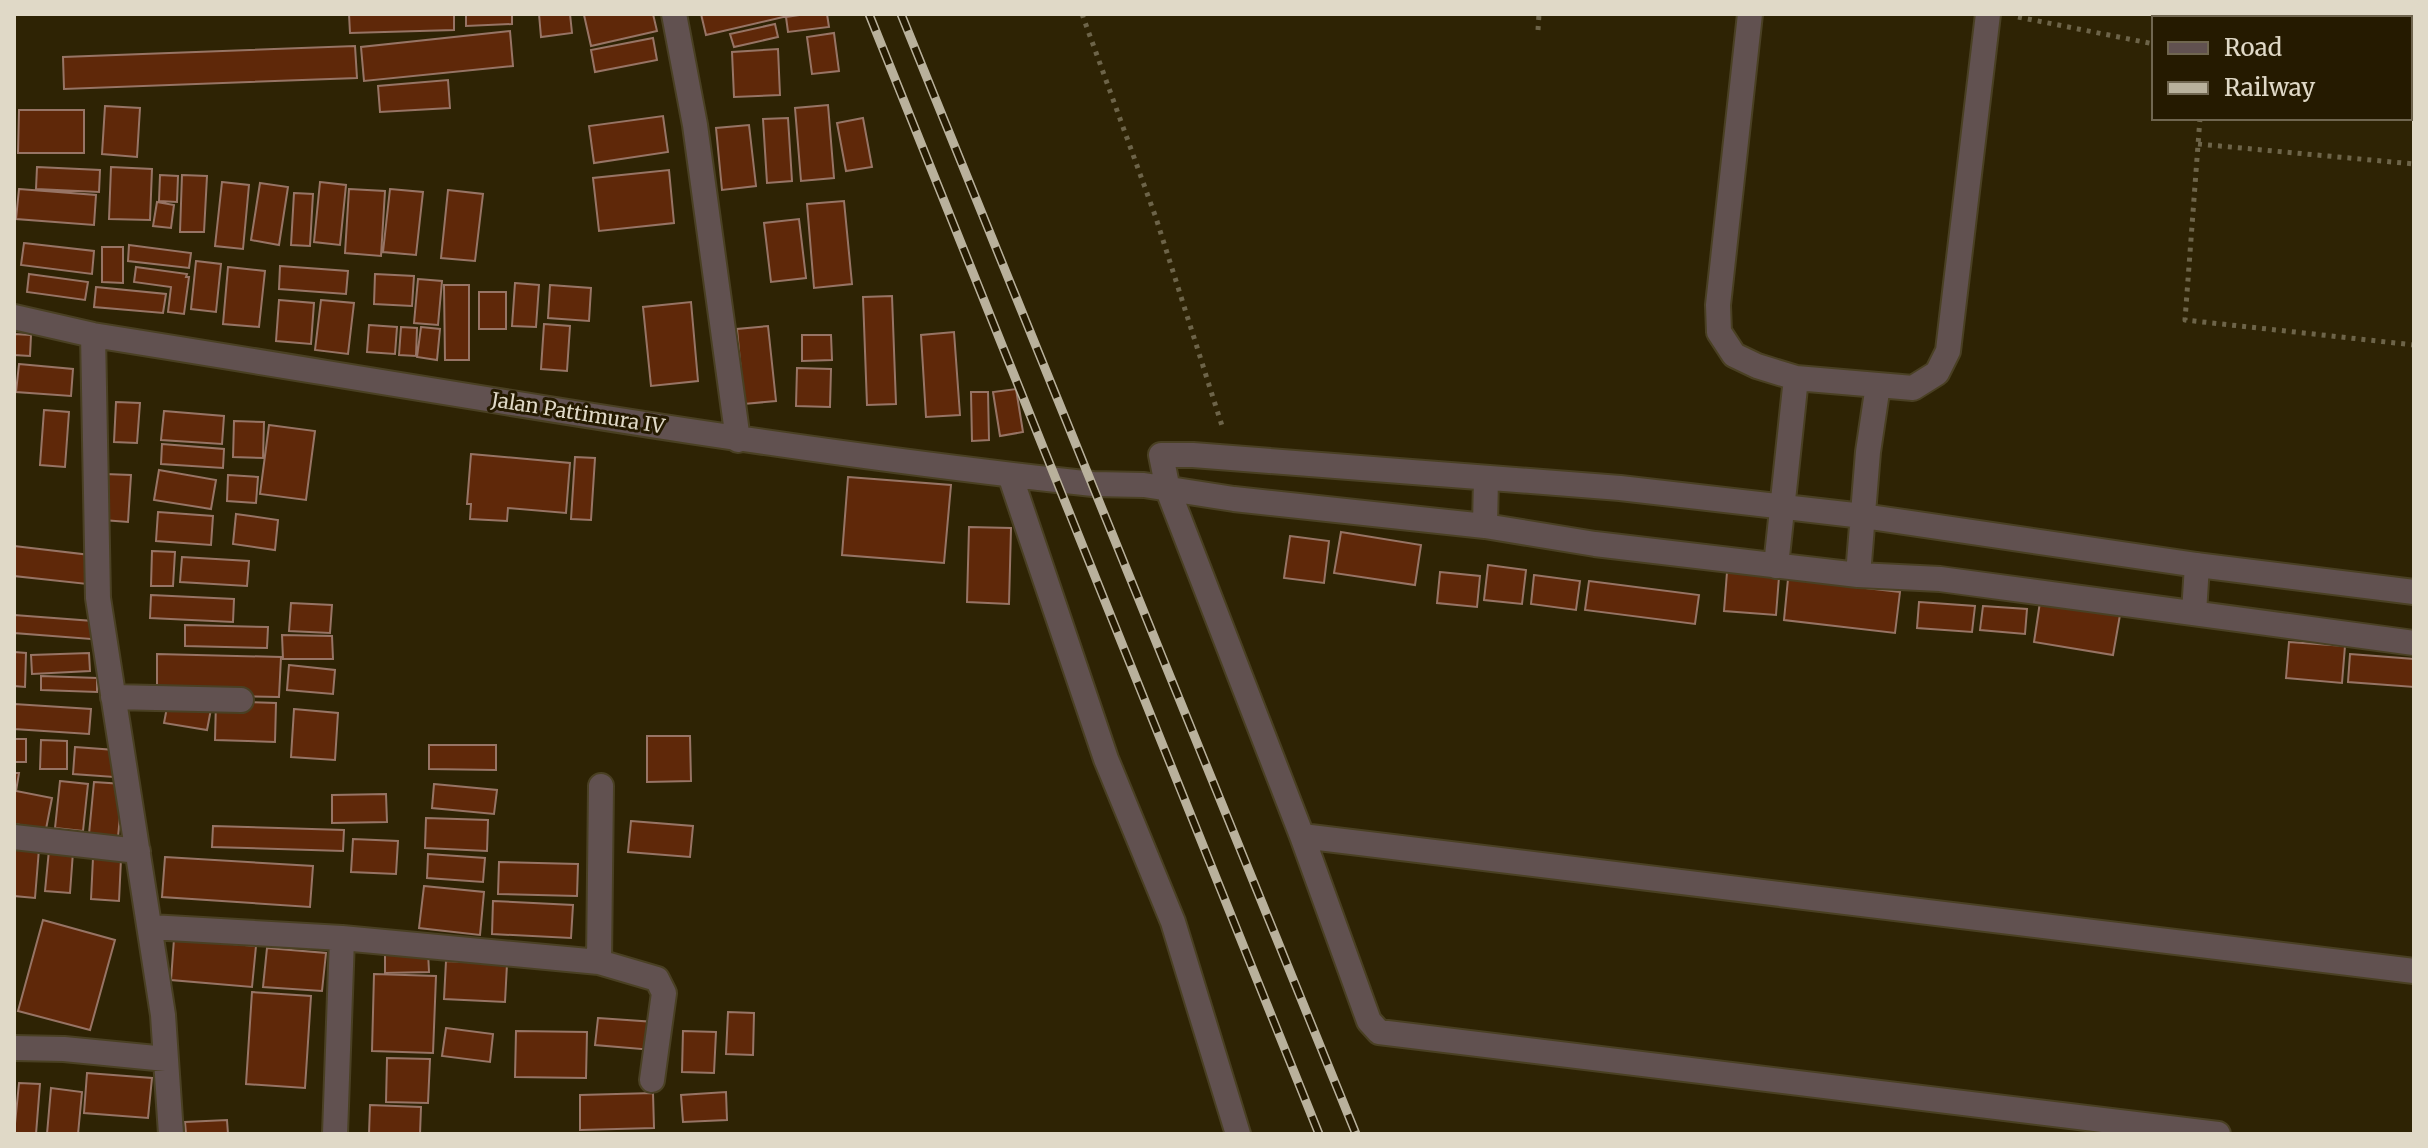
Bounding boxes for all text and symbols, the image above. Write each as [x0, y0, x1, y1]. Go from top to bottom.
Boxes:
legend [2152, 16, 2412, 120]
text: Road [2224, 32, 2282, 63]
text: Railway [2224, 72, 2315, 103]
street label: Jalan Pattimura IV [489, 386, 667, 439]

